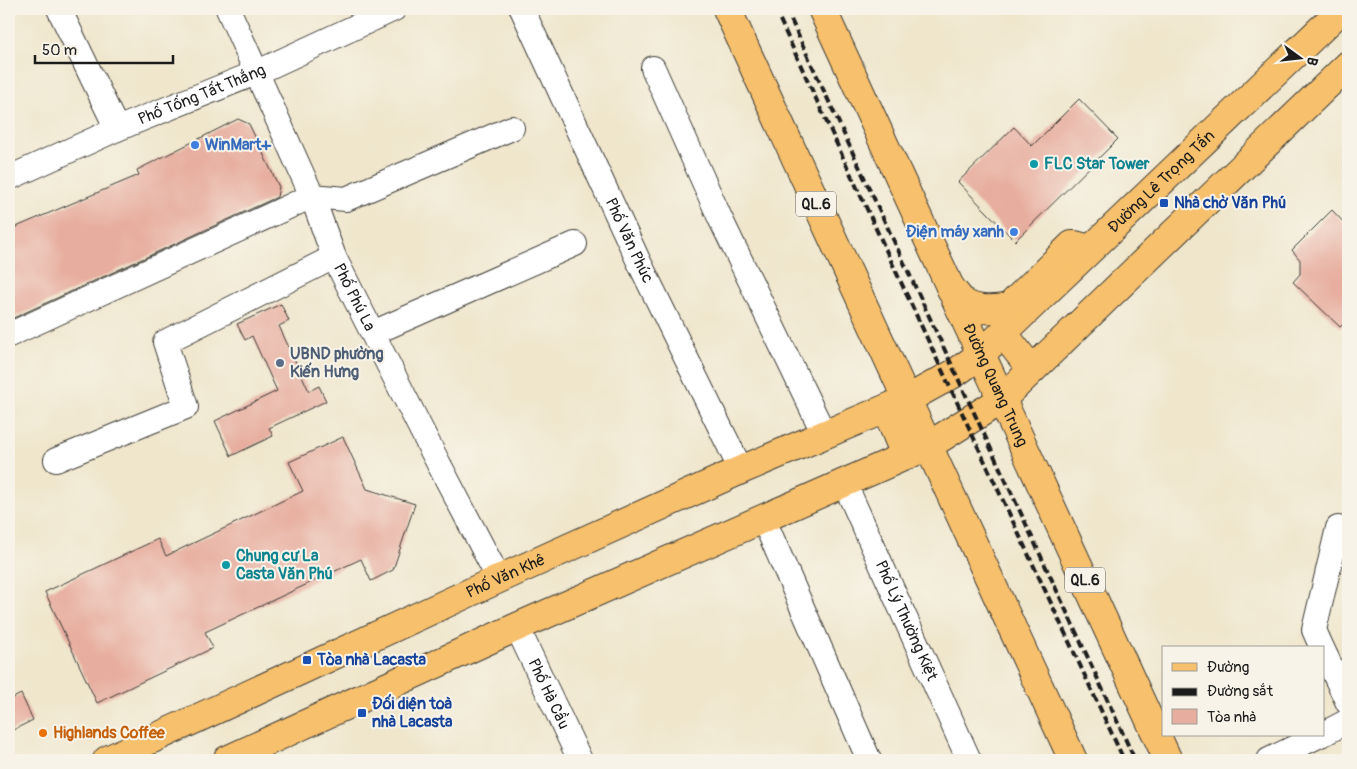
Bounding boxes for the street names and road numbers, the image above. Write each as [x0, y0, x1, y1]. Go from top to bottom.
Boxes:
street label: Phố Tống Tất Thắng [135, 60, 269, 129]
street label: Đường Lê Trọng Tấn [1104, 126, 1219, 237]
road number: QL.6 [796, 192, 836, 216]
street label: Phố Văn Phúc [601, 195, 658, 286]
street label: Phố Phú La [329, 260, 380, 334]
street label: Đường Quang Trung [958, 320, 1032, 450]
street label: Phố Văn Khê [463, 550, 548, 603]
street label: Phố Lý Thường Kiệt [871, 557, 942, 684]
road number: QL.6 [1065, 568, 1105, 592]
street label: Phố Hà Cầu [523, 655, 574, 732]

